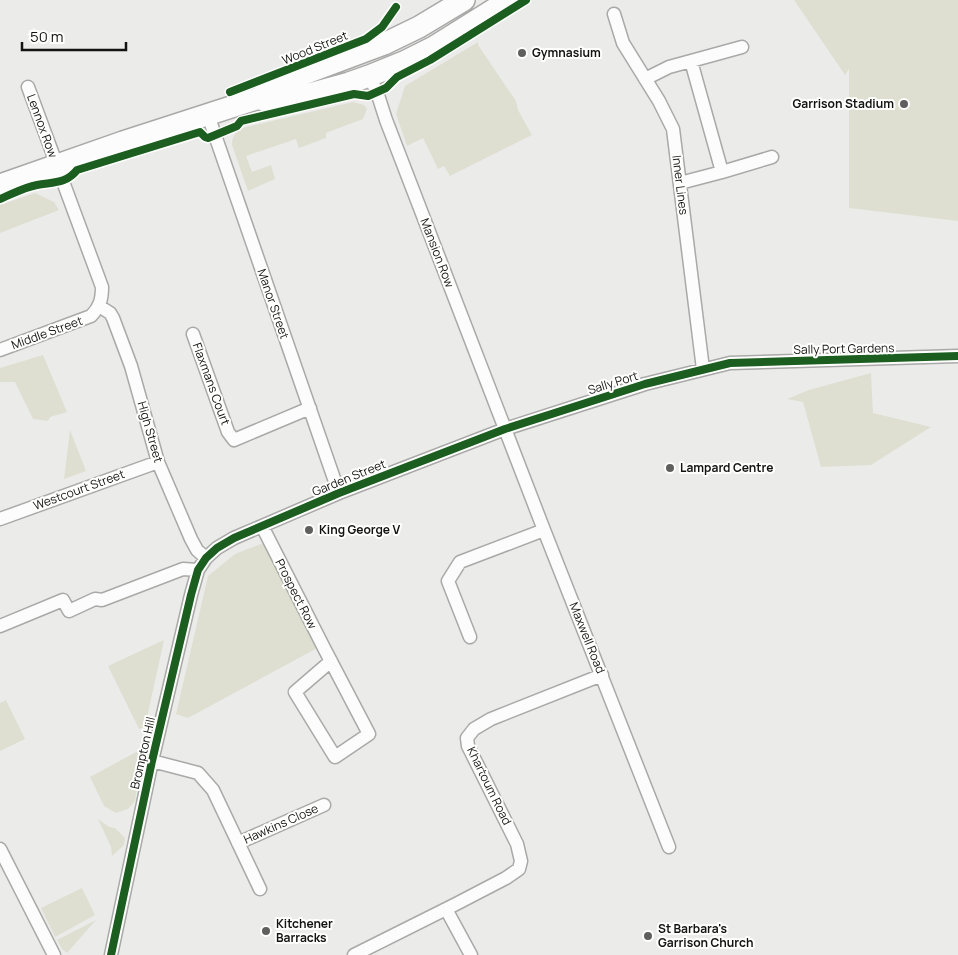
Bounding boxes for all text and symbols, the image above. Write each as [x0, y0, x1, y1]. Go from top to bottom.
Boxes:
scale bar [22, 20, 126, 52]
text: 50 m [30, 26, 64, 47]
street label: Wood Street [279, 27, 350, 68]
place label: Gymnasium [532, 44, 601, 61]
marker: Gymnasium [516, 47, 528, 59]
street label: Lennox Row [23, 92, 62, 160]
place label: Garrison Stadium [792, 95, 894, 112]
marker: Garrison Stadium [898, 98, 910, 110]
street label: Inner Lines [668, 154, 693, 216]
street label: Mansion Row [416, 216, 459, 290]
street label: Manor Street [254, 267, 293, 341]
street label: Middle Street [9, 312, 85, 353]
street label: Sally Port Gardens [793, 339, 895, 358]
street label: Flaxmans Court [189, 340, 234, 428]
street label: Sally Port [586, 367, 640, 398]
street label: High Street [134, 399, 167, 465]
street label: Garden Street [309, 455, 388, 500]
place label: Lampard Centre [680, 459, 773, 476]
marker: Lampard Centre [664, 462, 676, 474]
street label: Westcourt Street [31, 465, 127, 514]
place label: King George V [319, 521, 400, 538]
marker: King George V [303, 524, 315, 536]
street label: Prospect Row [272, 556, 321, 632]
street label: Maxwell Road [565, 600, 609, 676]
street label: Brompton Hill [126, 715, 159, 791]
street label: Khartoum Road [463, 744, 516, 828]
street label: Hawkins Close [241, 799, 321, 848]
place label: Kitchener Barracks [276, 915, 333, 946]
place label: St Barbara's Garrison Church [658, 920, 753, 951]
marker: Kitchener Barracks [260, 925, 272, 937]
marker: St Barbara's Garrison Church [642, 930, 654, 942]

